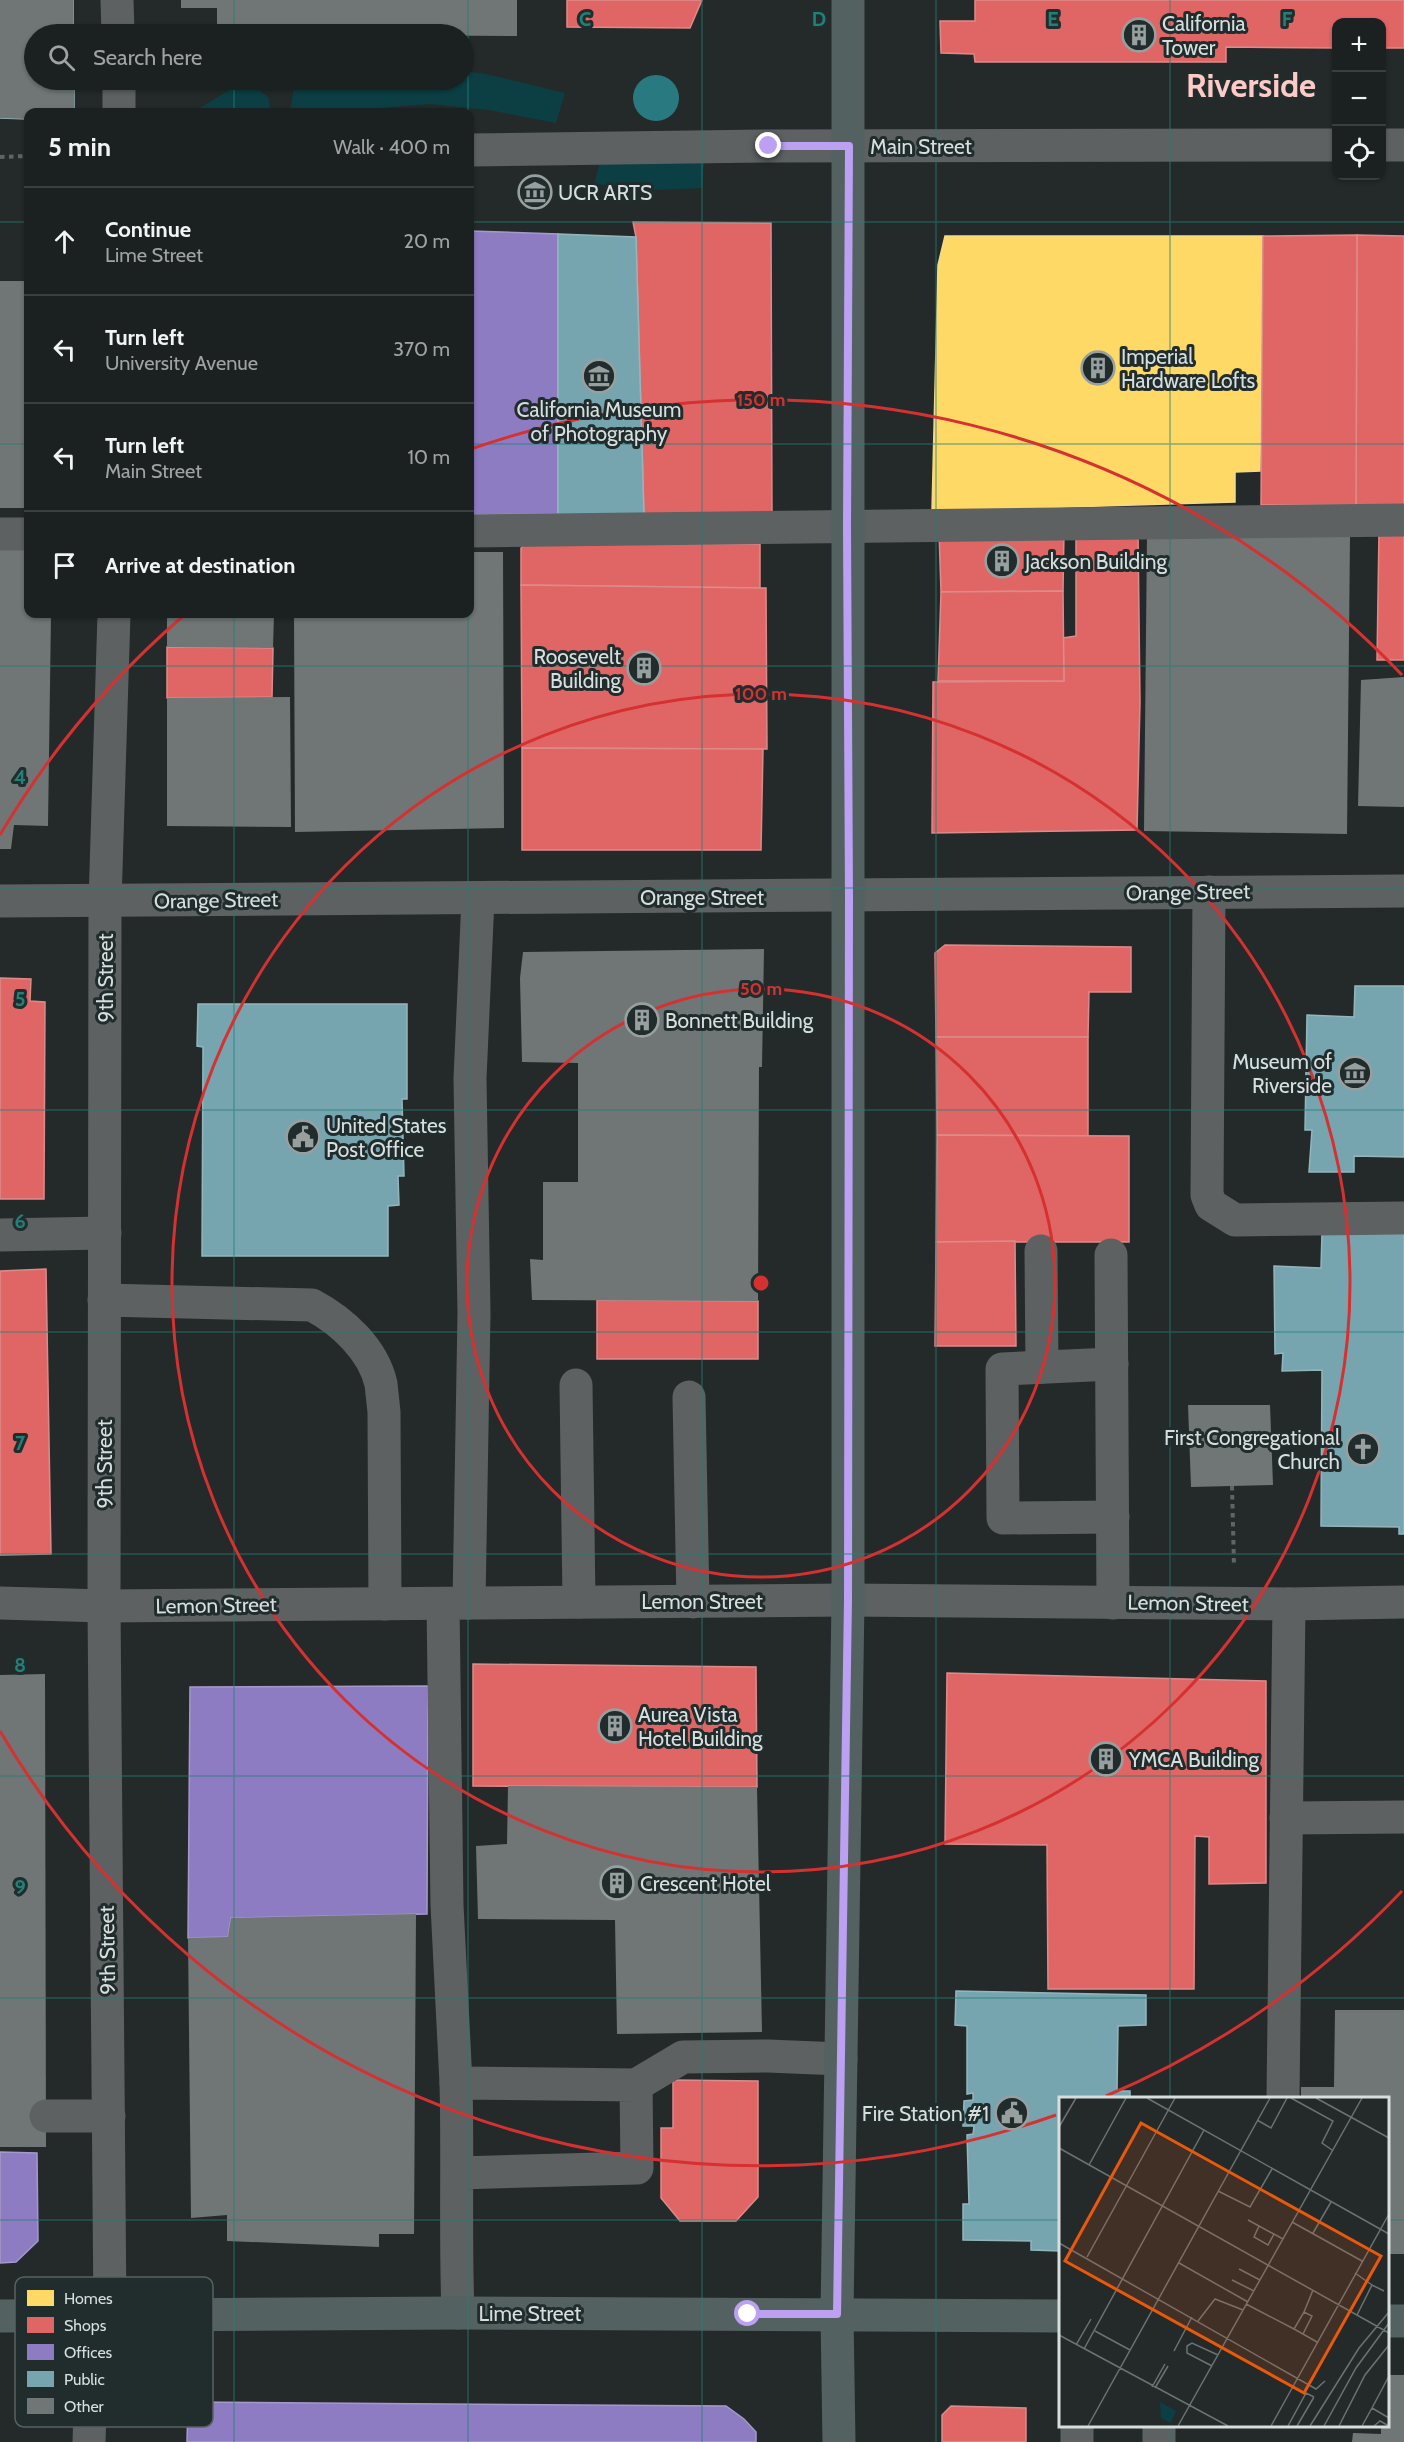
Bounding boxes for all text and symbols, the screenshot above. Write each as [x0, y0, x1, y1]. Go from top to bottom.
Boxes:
text: C [579, 7, 591, 31]
text: D [812, 7, 826, 31]
text: E [1047, 7, 1059, 31]
text: F [1282, 7, 1293, 31]
place label: California Tower [1162, 11, 1246, 60]
building icon: California Tower [1121, 17, 1157, 53]
map controls [1332, 18, 1386, 180]
button: + [1332, 18, 1386, 72]
search box [24, 24, 474, 90]
icon: search [45, 41, 78, 74]
text: Search here [93, 44, 202, 71]
district label: Riverside [1186, 65, 1316, 105]
button: − [1332, 72, 1386, 126]
button: locate [1332, 126, 1386, 180]
text: 5 min [48, 131, 111, 163]
route end [755, 132, 781, 158]
street label: Main Street [870, 134, 972, 159]
text: Walk · 400 m [333, 135, 450, 159]
museum icon: UCR ARTS [517, 174, 553, 210]
place label: UCR ARTS [558, 180, 652, 205]
text: Continue [105, 216, 191, 243]
icon: ahead [48, 225, 81, 258]
text: 20 m [404, 229, 450, 253]
text: Lime Street [105, 243, 203, 267]
text: Turn left [105, 324, 184, 351]
icon: left [48, 333, 81, 366]
text: 370 m [393, 337, 450, 361]
place label: Imperial Hardware Lofts [1121, 344, 1256, 393]
building icon: Imperial Hardware Lofts [1080, 350, 1116, 386]
text: University Avenue [105, 351, 258, 375]
museum icon: California Museum of Photography [581, 358, 617, 394]
text: 150 m [737, 389, 785, 411]
place label: California Museum of Photography [516, 397, 682, 446]
text: Turn left [105, 432, 184, 459]
icon: left [48, 441, 81, 474]
text: 10 m [407, 445, 450, 469]
text: Main Street [105, 459, 202, 483]
building icon: Jackson Building [984, 543, 1020, 579]
icon: arrive [48, 549, 81, 582]
place label: Jackson Building [1024, 549, 1167, 574]
text: Arrive at destination [105, 552, 295, 579]
place label: Roosevelt Building [533, 644, 622, 693]
building icon: Roosevelt Building [626, 650, 662, 686]
text: 100 m [735, 683, 787, 705]
text: 4 [14, 765, 26, 789]
street label: Orange Street [1126, 878, 1250, 906]
street label: Orange Street [640, 885, 764, 910]
street label: Orange Street [154, 886, 278, 914]
street label: 9th Street [93, 933, 118, 1023]
text: 50 m [740, 978, 782, 1000]
text: 5 [15, 987, 25, 1011]
building icon: Bonnett Building [624, 1002, 660, 1038]
place label: Bonnett Building [665, 1008, 814, 1033]
place label: Museum of Riverside [1232, 1049, 1332, 1098]
museum icon: Museum of Riverside [1337, 1055, 1373, 1091]
place label: United States Post Office [326, 1113, 447, 1162]
public building icon: United States Post Office [285, 1119, 321, 1155]
text: 6 [14, 1209, 26, 1233]
centre of rings [751, 1273, 771, 1293]
street label: 9th Street [92, 1419, 117, 1509]
place label: First Congregational Church [1164, 1425, 1340, 1474]
text: 7 [15, 1431, 26, 1455]
church icon: First Congregational Church [1345, 1431, 1381, 1467]
street label: Lemon Street [641, 1589, 763, 1614]
street label: Lemon Street [1127, 1589, 1249, 1617]
street label: Lemon Street [155, 1591, 277, 1619]
text: 8 [14, 1653, 26, 1677]
place label: Aurea Vista Hotel Building [638, 1702, 763, 1751]
building icon: Aurea Vista Hotel Building [597, 1708, 633, 1744]
building icon: YMCA Building [1088, 1741, 1124, 1777]
place label: YMCA Building [1128, 1747, 1260, 1772]
building icon: Crescent Hotel [599, 1865, 635, 1901]
place label: Crescent Hotel [640, 1871, 771, 1896]
text: 9 [14, 1875, 26, 1899]
street label: 9th Street [94, 1905, 120, 1995]
public building icon: Fire Station #1 [994, 2095, 1030, 2131]
inset map [1059, 2097, 1389, 2427]
place label: Fire Station #1 [862, 2101, 989, 2126]
legend [15, 2277, 213, 2427]
text: Homes [64, 2289, 113, 2308]
route start [734, 2300, 760, 2326]
street label: Lime Street [479, 2301, 581, 2326]
text: Shops [64, 2316, 107, 2335]
text: Offices [64, 2343, 113, 2362]
text: Public [64, 2370, 105, 2389]
text: Other [64, 2397, 105, 2416]

